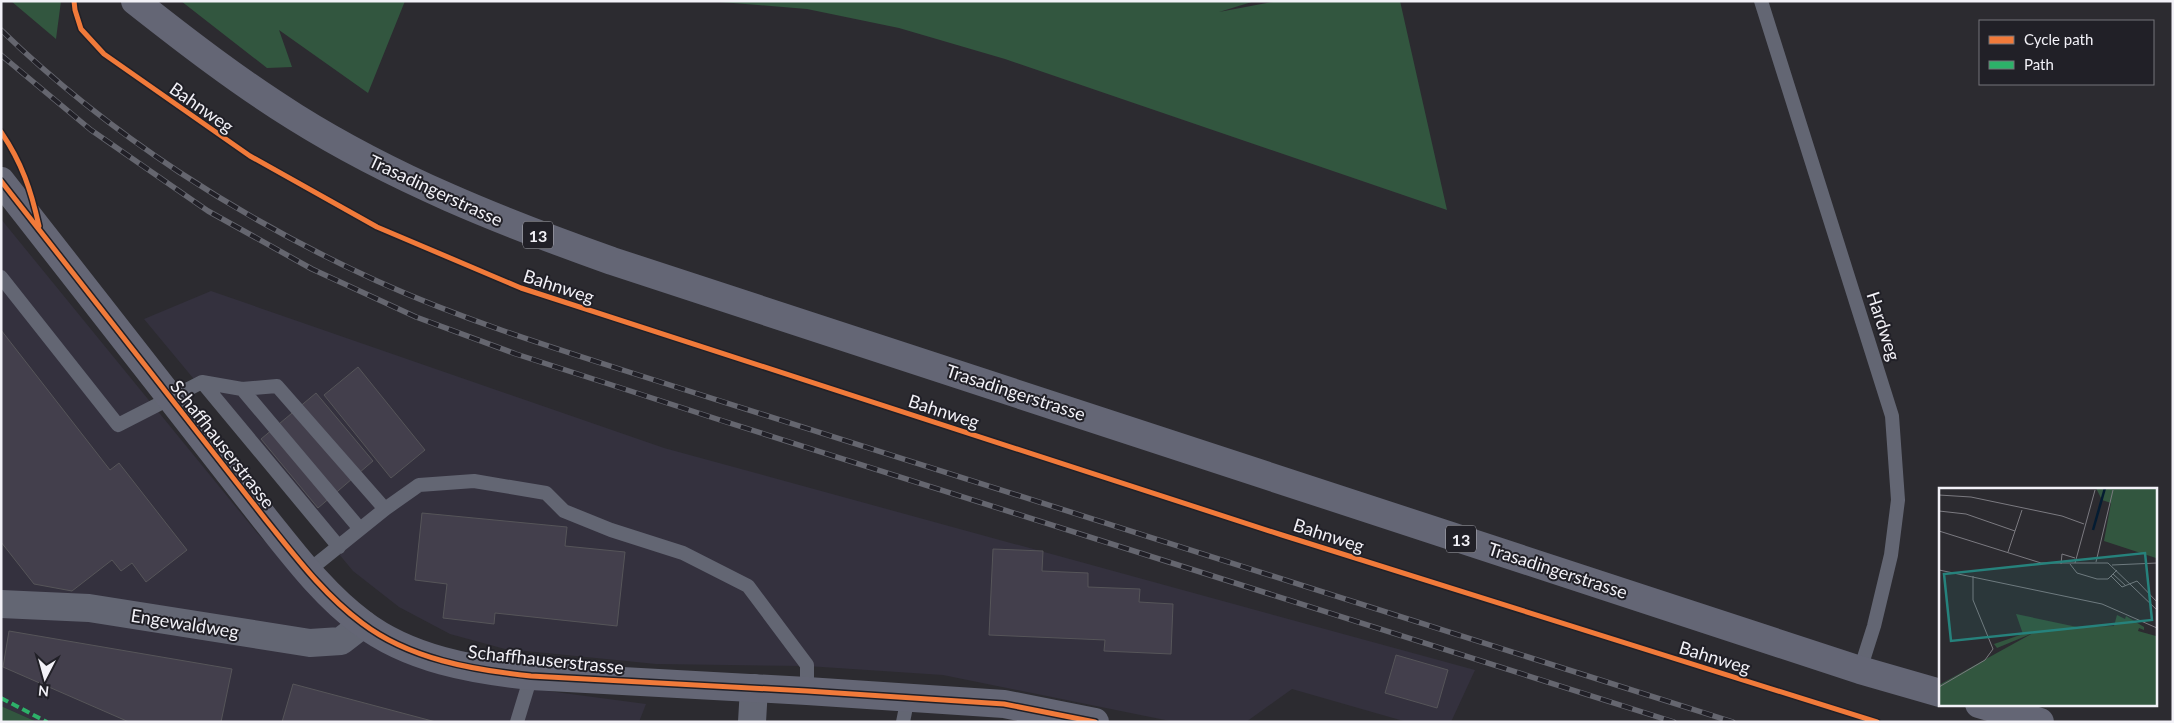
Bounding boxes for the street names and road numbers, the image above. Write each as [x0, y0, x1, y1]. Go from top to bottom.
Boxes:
street label: Bahnweg [166, 77, 238, 137]
street label: Trasadingerstrasse [366, 149, 506, 231]
road number: 13 [523, 222, 553, 248]
street label: Bahnweg [521, 264, 597, 308]
street label: Hardweg [1862, 289, 1906, 363]
street label: Trasadingerstrasse [944, 359, 1088, 425]
street label: Schaffhauserstrasse [166, 375, 280, 513]
street label: Bahnweg [906, 389, 982, 433]
street label: Bahnweg [1291, 513, 1367, 557]
road number: 13 [1446, 526, 1476, 552]
street label: Trasadingerstrasse [1486, 537, 1630, 603]
street label: Engewaldweg [129, 604, 241, 642]
street label: Bahnweg [1677, 636, 1753, 678]
street label: Schaffhauserstrasse [467, 640, 625, 678]

